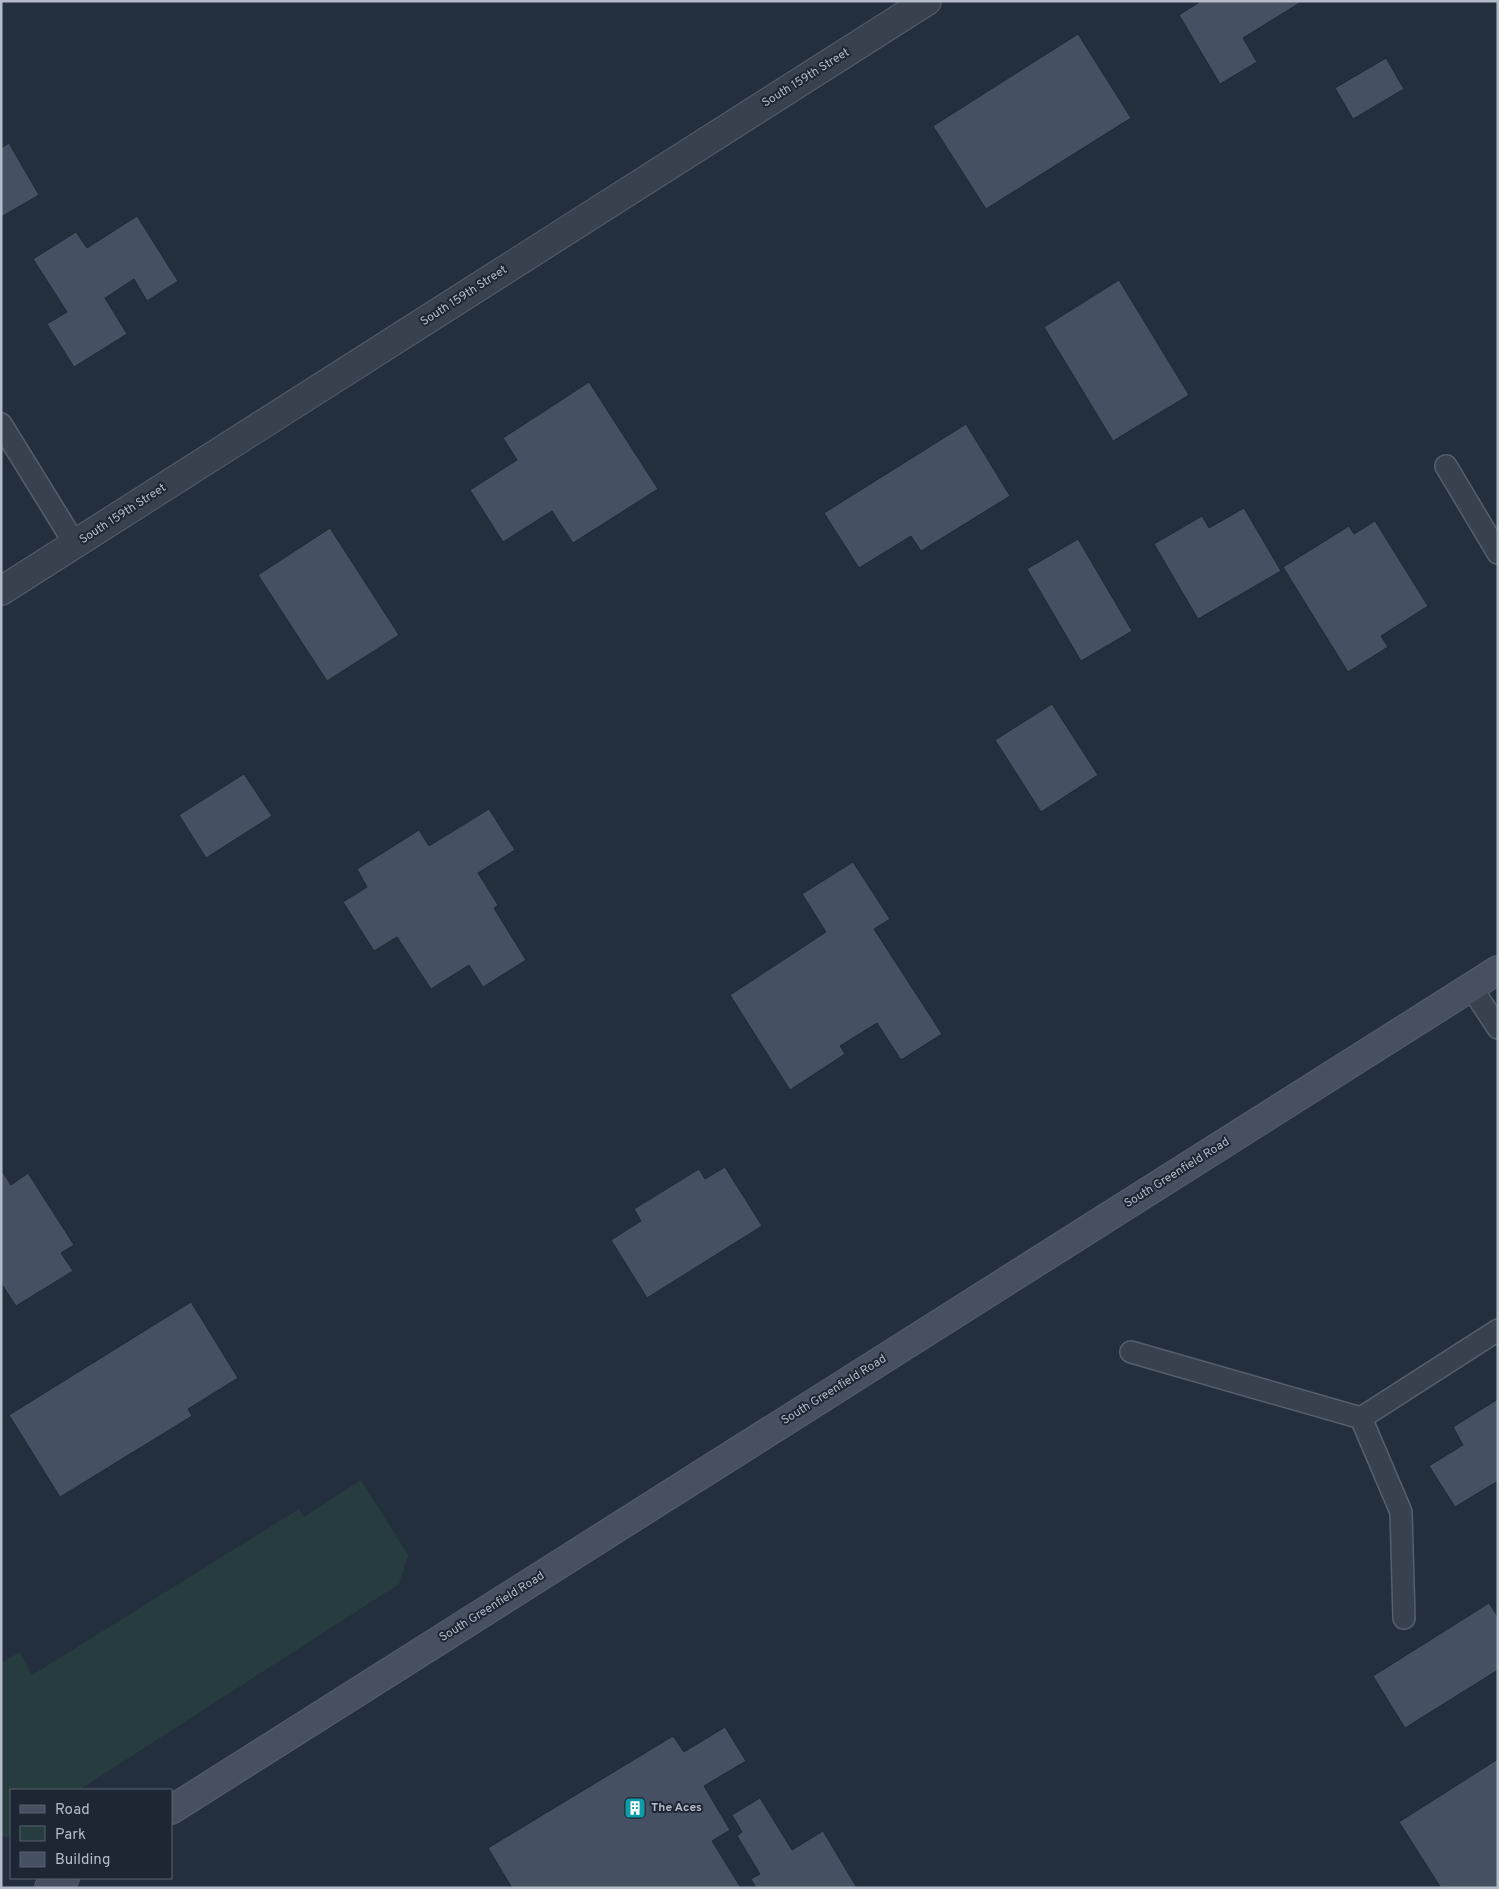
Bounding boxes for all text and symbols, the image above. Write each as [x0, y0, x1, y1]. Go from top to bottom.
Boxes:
street label: South 159th Street [759, 45, 853, 111]
street label: South 159th Street [418, 262, 510, 330]
street label: South 159th Street [77, 480, 169, 548]
street label: South Greenfield Road [1121, 1134, 1233, 1212]
street label: South Greenfield Road [778, 1351, 890, 1429]
street label: South Greenfield Road [436, 1568, 548, 1646]
legend [10, 1789, 172, 1879]
building icon: The Aces [623, 1796, 647, 1820]
place label: The Aces [651, 1800, 702, 1816]
text: Road [55, 1801, 90, 1820]
text: Park [55, 1826, 86, 1845]
text: Building [55, 1851, 110, 1870]

